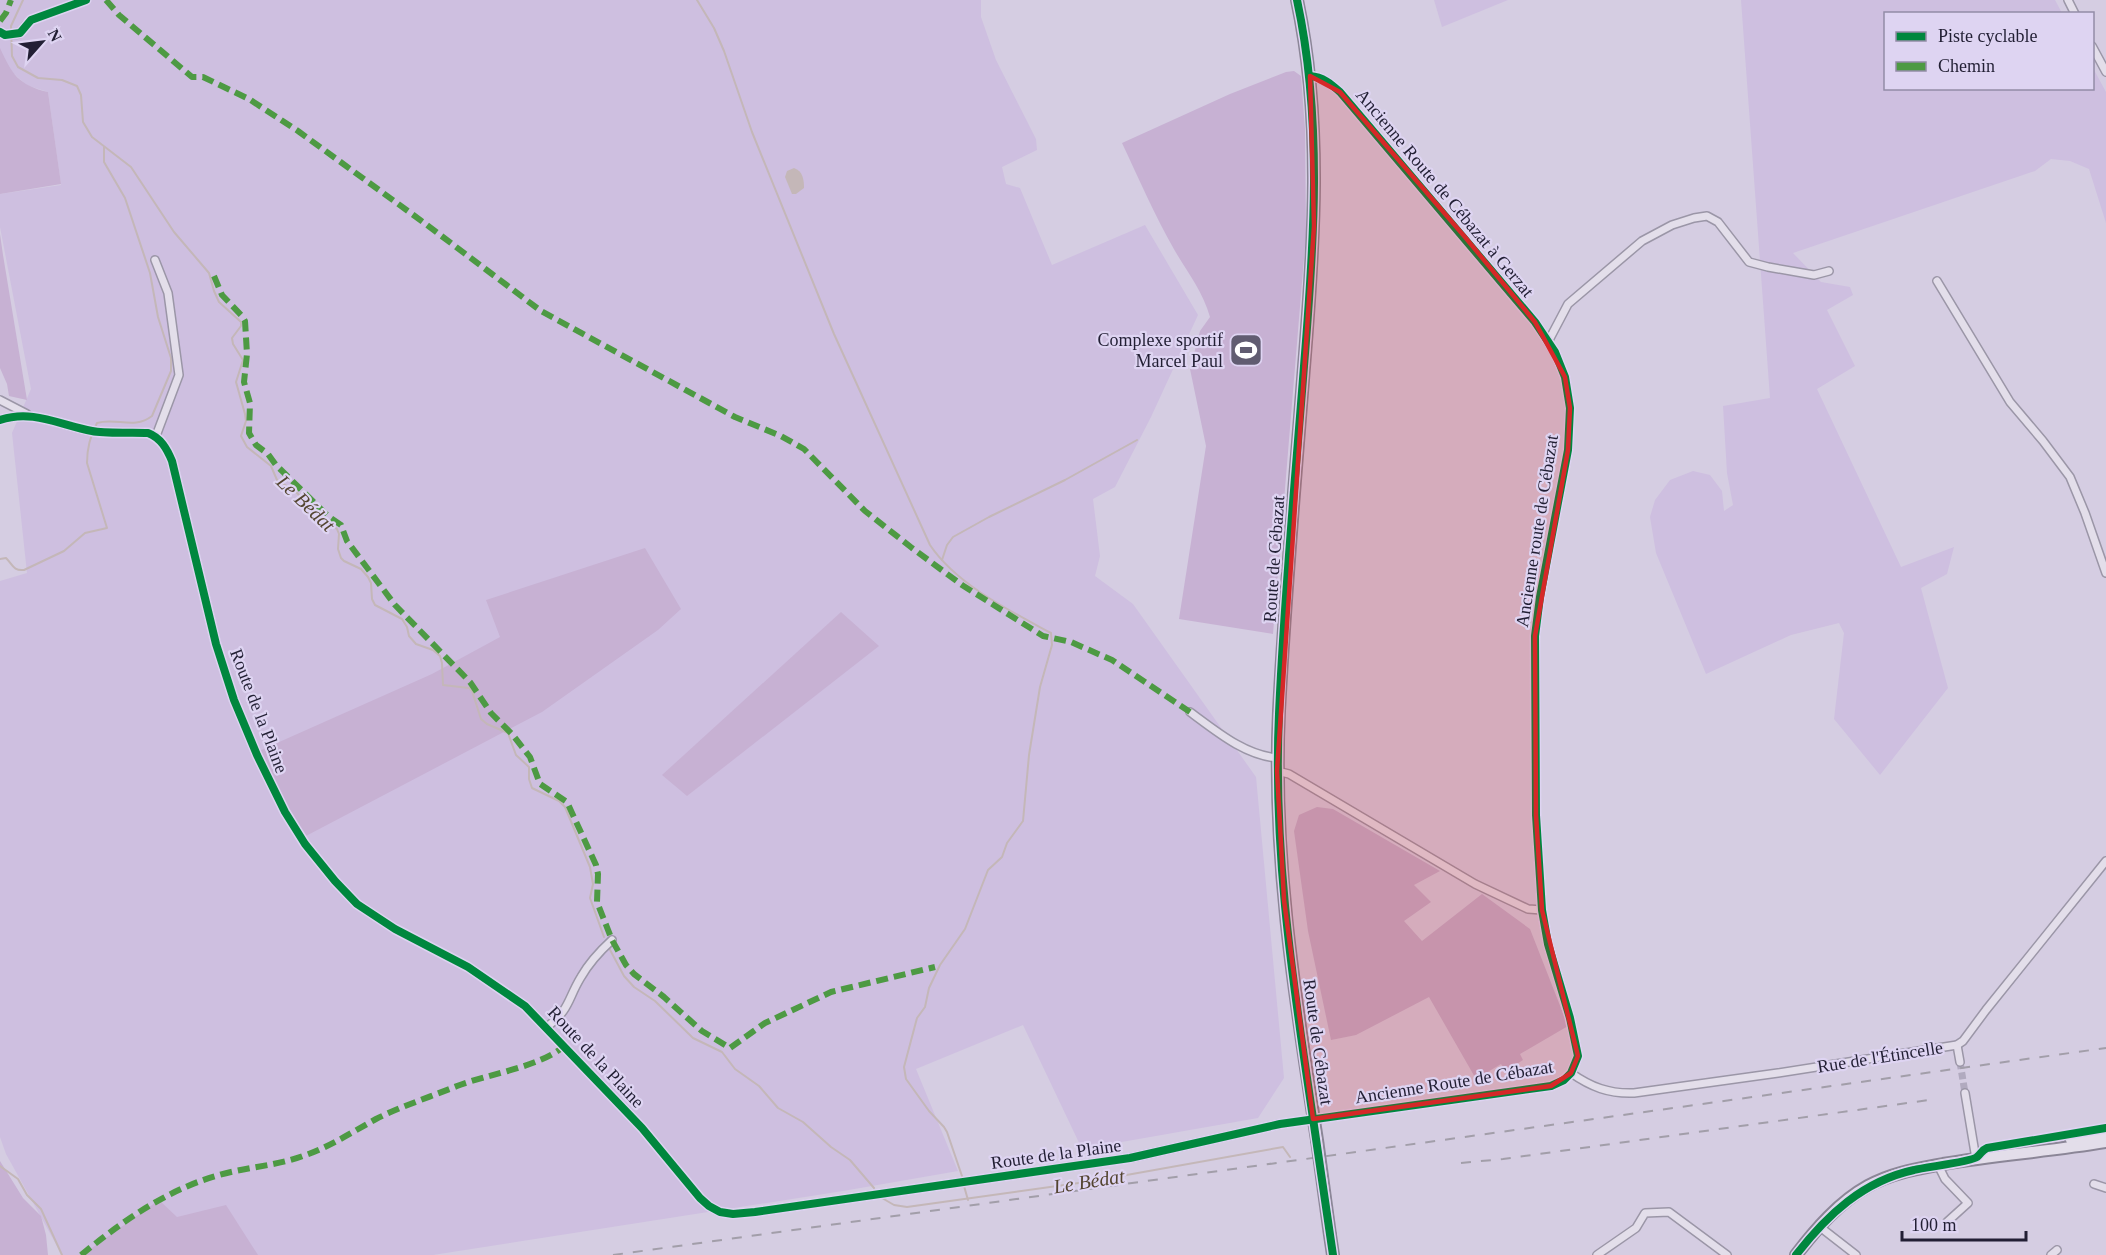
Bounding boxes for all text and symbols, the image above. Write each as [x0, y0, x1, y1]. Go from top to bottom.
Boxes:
north arrow [12, 12, 72, 72]
legend [1884, 12, 2094, 90]
text: N [45, 26, 65, 45]
text: Piste cyclable [1938, 26, 2037, 46]
text: Chemin [1938, 56, 1995, 76]
street label: Ancienne Route de Cébazat à Gerzat [1352, 85, 1538, 301]
place label: Complexe sportif Marcel Paul [1098, 330, 1223, 371]
sports icon: Complexe sportif Marcel Paul [1228, 332, 1264, 368]
street label: Ancienne route de Cébazat [1512, 433, 1562, 629]
water label: Le Bédat [272, 470, 340, 536]
street label: Route de Cébazat [1260, 495, 1288, 623]
street label: Route de la Plaine [226, 646, 292, 776]
street label: Route de Cébazat [1299, 978, 1337, 1106]
street label: Route de la Plaine [544, 1002, 648, 1112]
street label: Rue de l'Étincelle [1815, 1036, 1944, 1077]
street label: Ancienne Route de Cébazat [1353, 1056, 1555, 1108]
street label: Route de la Plaine [990, 1135, 1122, 1173]
water label: Le Bédat [1051, 1164, 1127, 1198]
scale bar [1902, 1204, 2026, 1242]
text: 100 m [1911, 1215, 1957, 1235]

